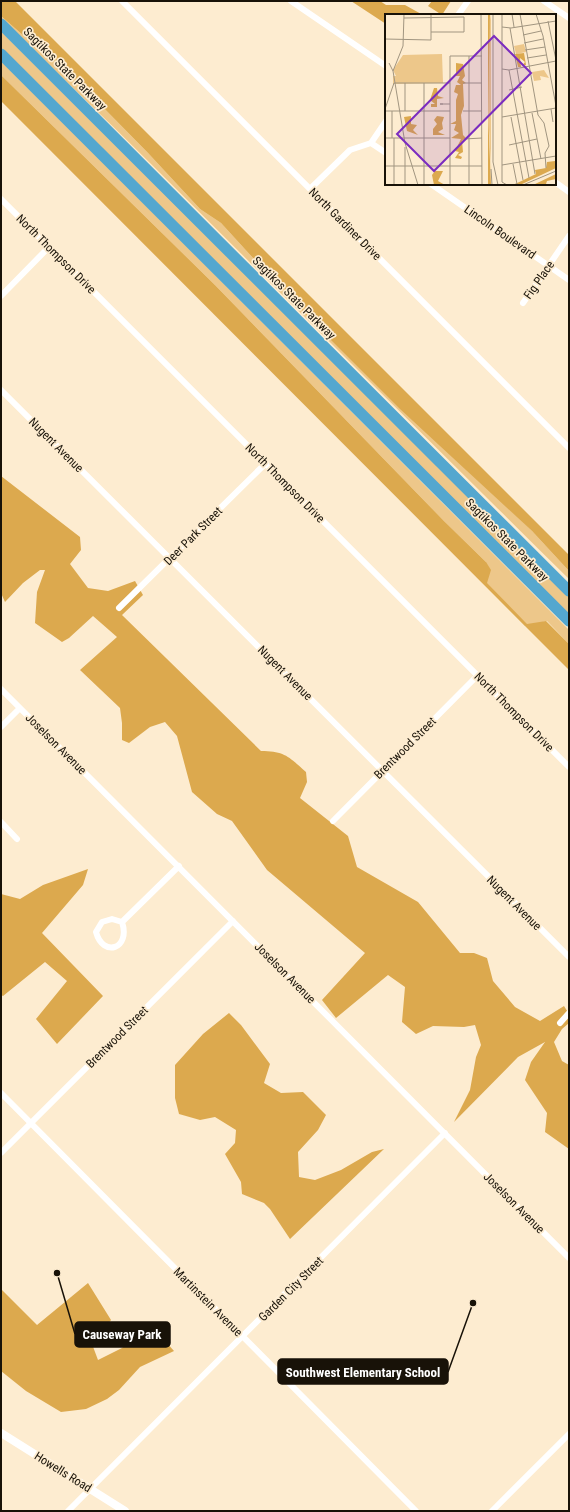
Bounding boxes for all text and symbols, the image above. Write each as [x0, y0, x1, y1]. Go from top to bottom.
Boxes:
inset map [385, 14, 556, 185]
street label: Sagtikos State Parkway [21, 25, 109, 113]
street label: North Gardiner Drive [306, 185, 384, 263]
street label: Lincoln Boulevard [462, 202, 539, 262]
street label: North Thompson Drive [13, 211, 99, 297]
street label: Sagtikos State Parkway [250, 254, 338, 342]
street label: Fig Place [521, 258, 557, 302]
street label: Nugent Avenue [26, 415, 86, 475]
street label: North Thompson Drive [242, 440, 328, 526]
street label: Sagtikos State Parkway [463, 496, 551, 584]
street label: Deer Park Street [161, 504, 225, 568]
street label: Nugent Avenue [255, 643, 315, 703]
street label: North Thompson Drive [471, 669, 557, 755]
street label: Joselson Avenue [23, 711, 90, 778]
street label: Brentwood Street [371, 714, 439, 782]
street label: Nugent Avenue [484, 873, 544, 933]
street label: Joselson Avenue [252, 940, 319, 1007]
street label: Brentwood Street [83, 1003, 151, 1071]
street label: Joselson Avenue [481, 1170, 548, 1237]
street label: Garden City Street [256, 1254, 326, 1324]
street label: Martinstein Avenue [171, 1265, 246, 1340]
callout: Causeway Park [75, 1322, 170, 1347]
text: Causeway Park [82, 1327, 162, 1342]
callout: Southwest Elementary School [278, 1359, 448, 1384]
text: Southwest Elementary School [286, 1365, 440, 1380]
street label: Howells Road [32, 1449, 94, 1495]

